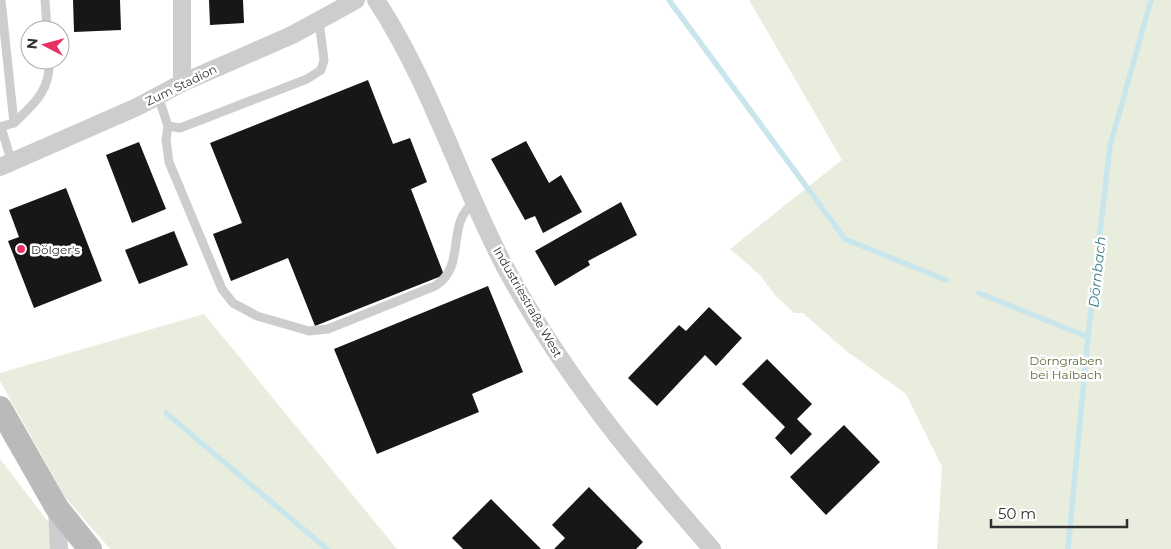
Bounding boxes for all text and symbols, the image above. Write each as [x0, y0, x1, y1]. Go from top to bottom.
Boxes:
north arrow [20, 20, 70, 70]
text: N [23, 37, 42, 50]
street label: Zum Stadion [143, 61, 219, 109]
water label: Dörnbach [1084, 235, 1110, 309]
place label: Dölger's [31, 242, 80, 257]
marker: Dölger's [15, 243, 27, 255]
street label: Industriestraße West [490, 244, 566, 360]
park label: Dörngraben bei Haibach [1029, 353, 1103, 382]
scale bar [991, 496, 1127, 528]
text: 50 m [998, 504, 1036, 523]

